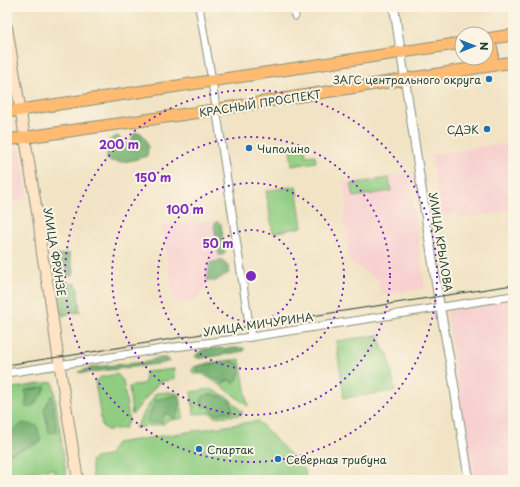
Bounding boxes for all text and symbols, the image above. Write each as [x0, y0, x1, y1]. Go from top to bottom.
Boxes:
north arrow [454, 26, 494, 66]
text: N [476, 42, 493, 51]
place label: ЗАГС центрального округа [332, 71, 481, 88]
marker: ЗАГС центрального округа [484, 74, 494, 84]
street label: КРАСНЫЙ ПРОСПЕКТ [198, 85, 323, 121]
place label: СДЭК [447, 121, 479, 138]
marker: СДЭК [482, 124, 492, 134]
text: 200 m [99, 135, 139, 153]
place label: Чиполино [257, 140, 310, 157]
marker: Чиполино [244, 143, 254, 153]
text: 150 m [135, 168, 171, 186]
street label: УЛИЦА КРЫЛОВА [425, 191, 457, 293]
text: 100 m [166, 200, 204, 218]
street label: УЛИЦА ФРУНЗЕ [40, 206, 70, 298]
text: 50 m [202, 234, 234, 252]
centre of rings [244, 269, 258, 283]
street label: УЛИЦА МИЧУРИНА [202, 308, 315, 340]
place label: Спартак [207, 441, 254, 458]
marker: Спартак [194, 444, 204, 454]
place label: Северная трибуна [286, 451, 387, 468]
marker: Северная трибуна [273, 454, 283, 464]

